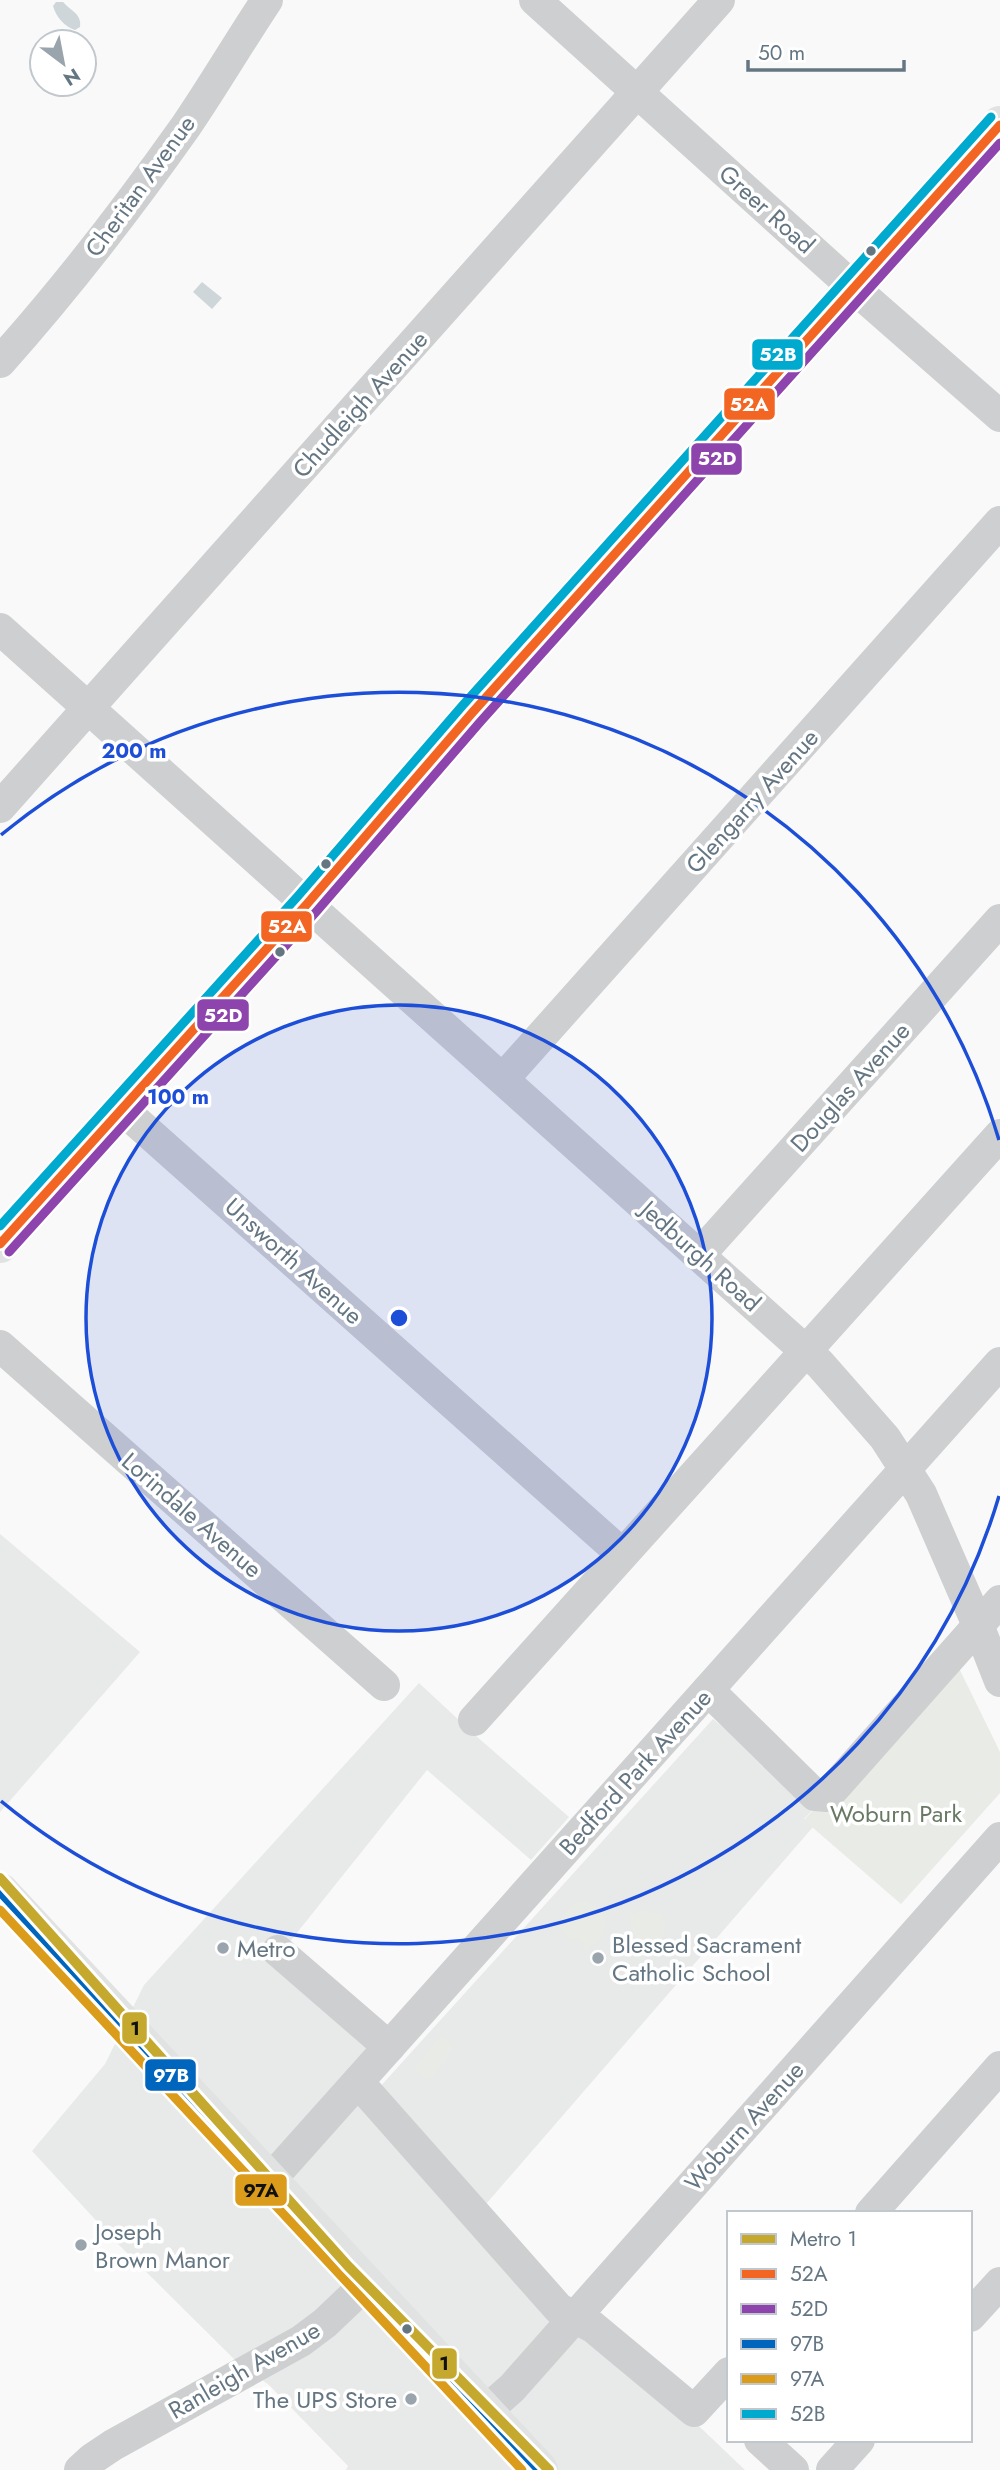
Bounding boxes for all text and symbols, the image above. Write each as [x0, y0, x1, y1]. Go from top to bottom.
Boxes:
north arrow [28, 28, 98, 98]
scale bar [748, 28, 904, 72]
text: 50 m [758, 38, 805, 68]
text: N [58, 62, 85, 92]
street label: Cheritan Avenue [77, 108, 203, 264]
street label: Greer Road [711, 156, 823, 262]
unlabelled marker [864, 244, 878, 258]
street label: Chudleigh Avenue [284, 323, 436, 485]
line badge: 52B [751, 338, 804, 371]
text: 52B [759, 341, 797, 368]
line badge: 52A [723, 387, 776, 421]
text: 52A [730, 391, 768, 418]
line badge: 52D [690, 442, 743, 476]
text: 52D [698, 445, 736, 472]
street label: Glengarry Avenue [677, 721, 827, 881]
text: 200 m [101, 736, 167, 766]
unlabelled marker [319, 857, 333, 871]
line badge: 52A [260, 910, 313, 943]
text: 52A [268, 913, 306, 940]
unlabelled marker [273, 945, 287, 959]
line badge: 52D [196, 998, 250, 1032]
text: 52D [204, 1002, 242, 1029]
street label: Douglas Avenue [782, 1014, 918, 1160]
text: 100 m [147, 1082, 209, 1112]
street label: Unsworth Avenue [217, 1190, 371, 1332]
street label: Jedburgh Road [631, 1190, 769, 1320]
centre of rings [387, 1306, 411, 1330]
street label: Lorindale Avenue [114, 1444, 270, 1586]
street label: Bedford Park Avenue [551, 1681, 719, 1863]
park label: Woburn Park [830, 1796, 962, 1831]
place label: Blessed Sacrament Catholic School [612, 1927, 801, 1990]
place label: Metro [237, 1931, 296, 1966]
marker: Metro [215, 1940, 231, 1956]
marker: Blessed Sacrament Catholic School [590, 1950, 606, 1966]
line badge: 1 [121, 2011, 148, 2045]
text: 1 [130, 2015, 140, 2042]
street label: Woburn Avenue [676, 2053, 812, 2199]
line badge: 97B [144, 2058, 197, 2092]
text: 97B [153, 2062, 189, 2089]
line badge: 97A [234, 2173, 288, 2207]
text: 97A [243, 2177, 279, 2204]
legend [727, 2211, 972, 2442]
place label: Joseph Brown Manor [92, 2214, 231, 2277]
text: Metro 1 [790, 2224, 857, 2254]
marker: Joseph Brown Manor [73, 2237, 89, 2253]
text: 52A [790, 2259, 828, 2289]
text: 52D [790, 2294, 828, 2324]
street label: Ranleigh Avenue [162, 2312, 326, 2428]
unlabelled marker [400, 2322, 414, 2336]
text: 97B [790, 2329, 824, 2359]
line badge: 1 [431, 2347, 458, 2380]
text: 1 [439, 2350, 449, 2377]
text: 97A [790, 2364, 824, 2394]
place label: The UPS Store [253, 2382, 397, 2417]
marker: The UPS Store [403, 2391, 419, 2407]
text: 52B [790, 2399, 826, 2429]

